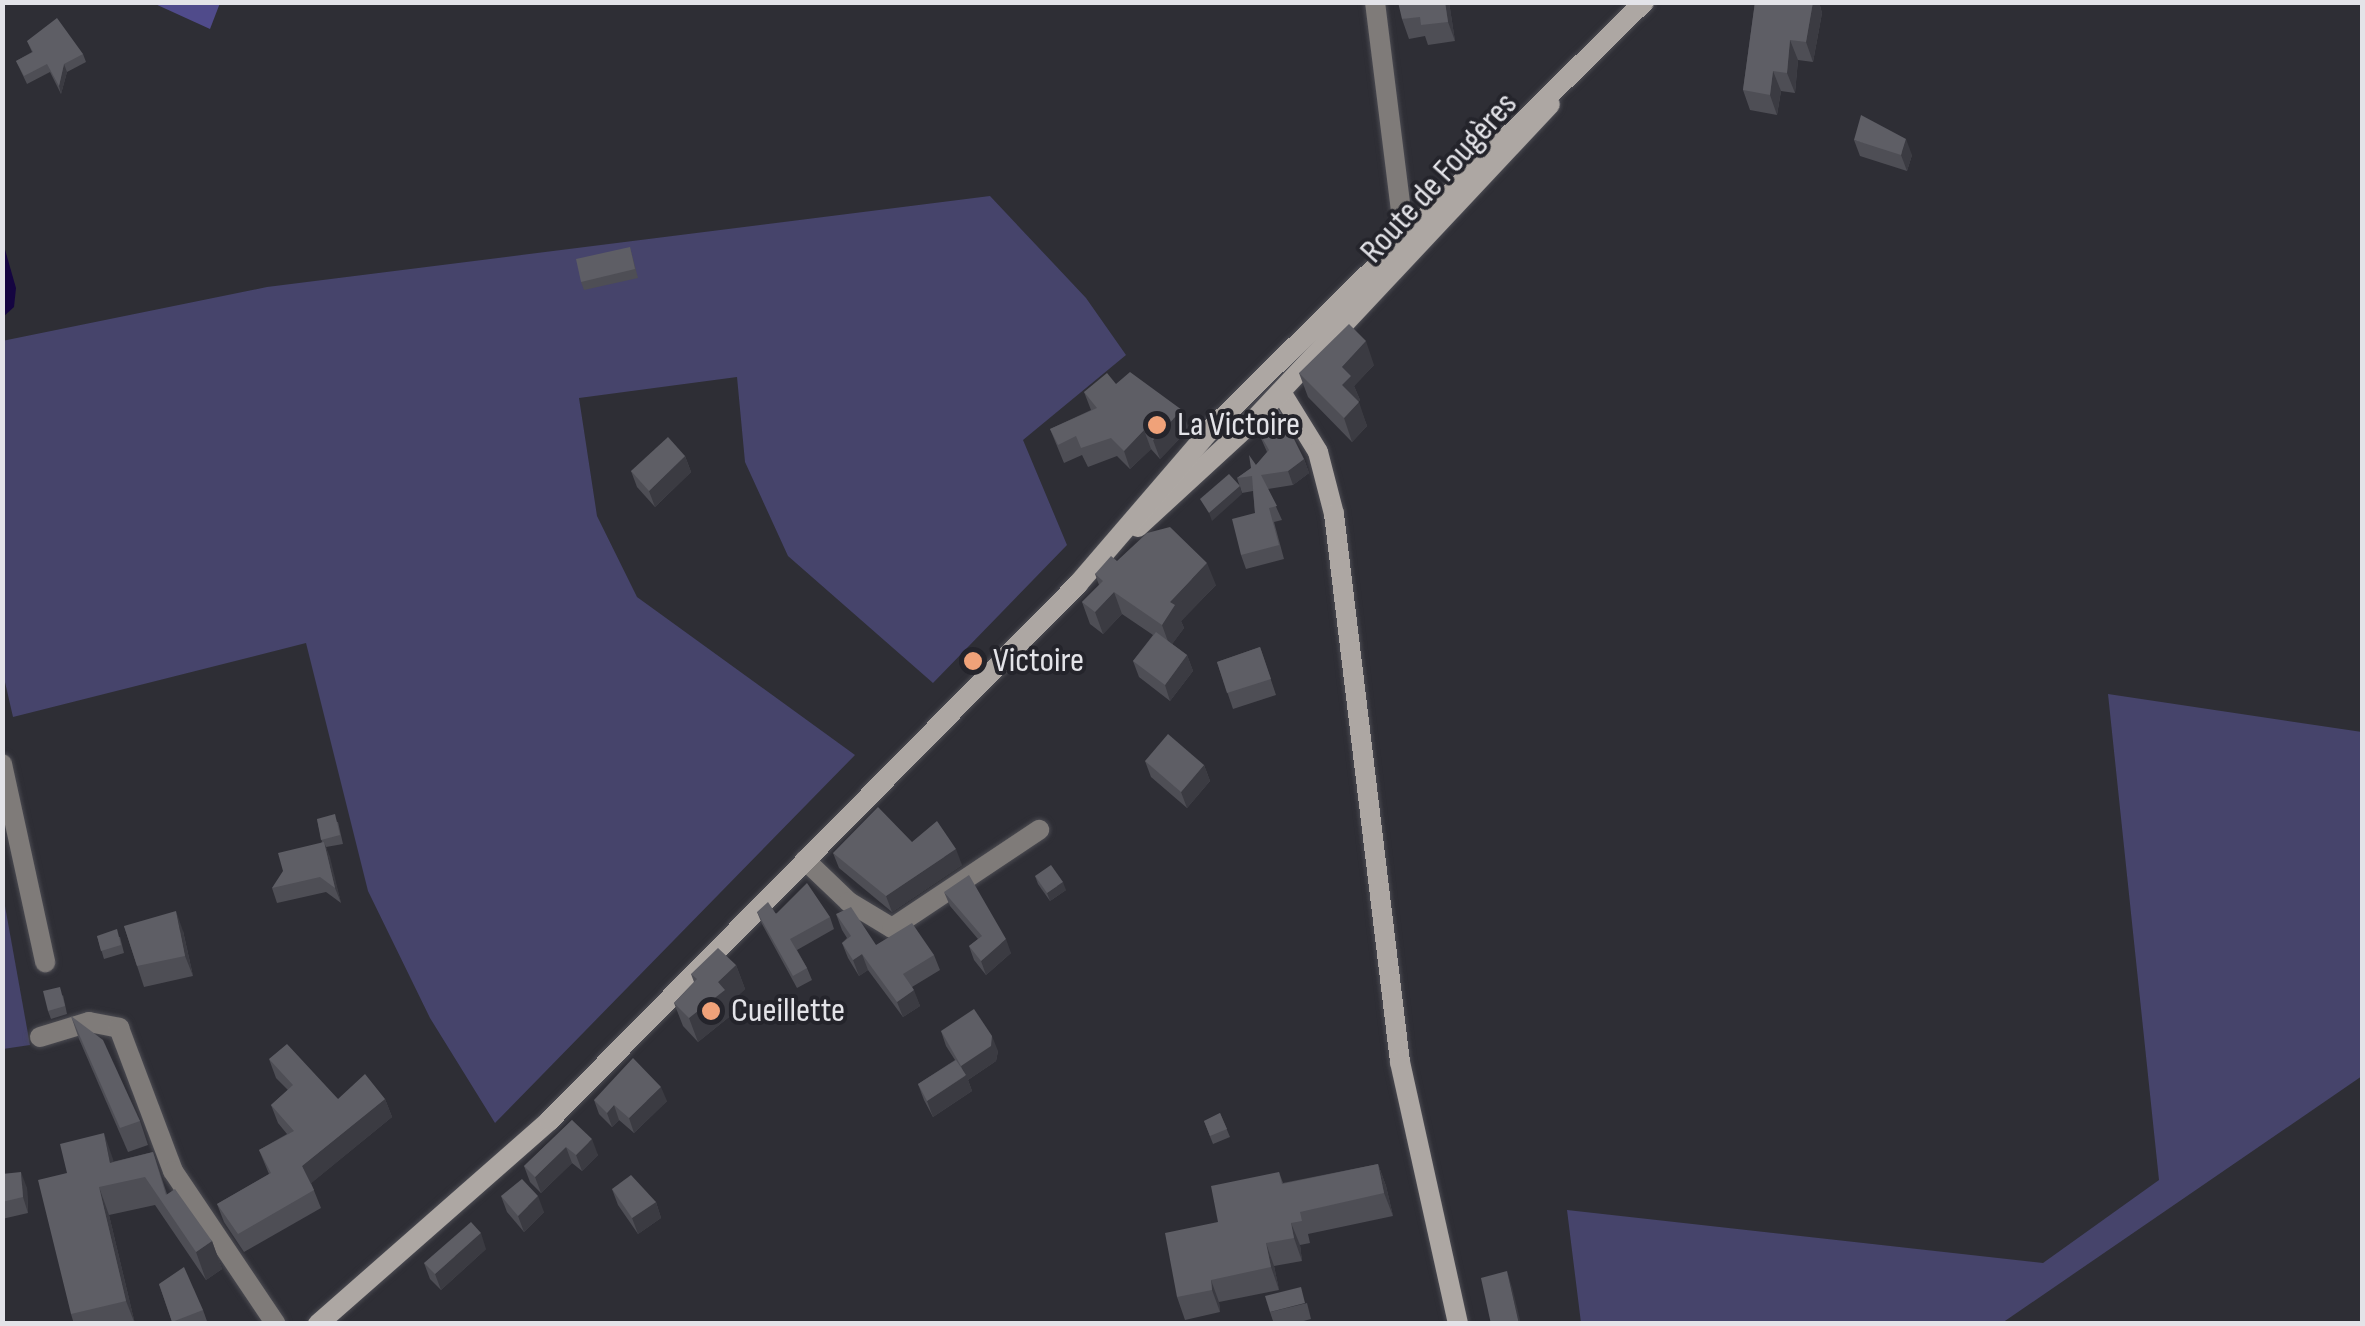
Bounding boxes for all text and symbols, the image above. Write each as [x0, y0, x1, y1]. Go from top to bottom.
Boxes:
street label: Route de Fougères [1351, 84, 1527, 272]
place label: La Victoire [1177, 404, 1300, 446]
marker: La Victoire [1146, 414, 1168, 436]
place label: Victoire [993, 640, 1084, 682]
marker: Victoire [962, 650, 984, 672]
place label: Cueillette [731, 990, 845, 1032]
marker: Cueillette [700, 1000, 722, 1022]

